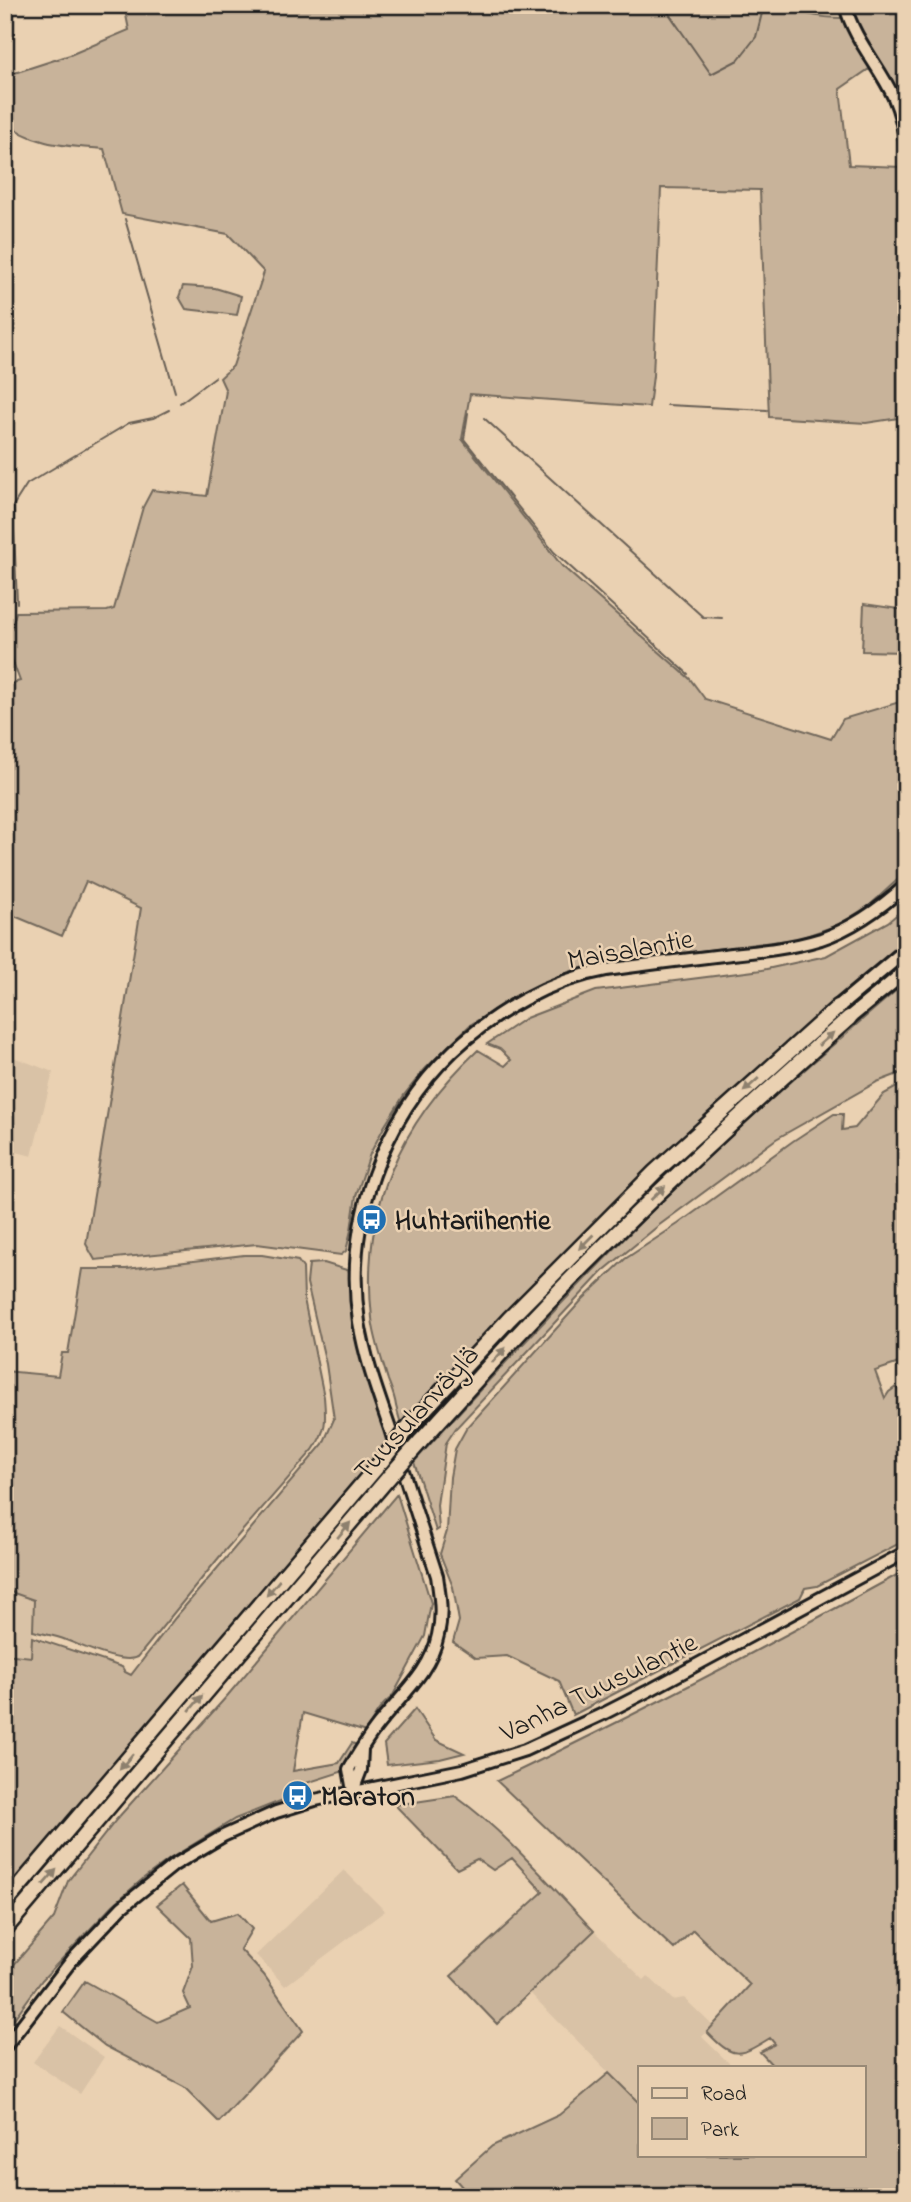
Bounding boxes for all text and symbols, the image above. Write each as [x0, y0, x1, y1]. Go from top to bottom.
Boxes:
street label: Maisalantie [564, 920, 697, 983]
one-way arrow [817, 1031, 835, 1047]
one-way arrow [743, 1077, 760, 1093]
one-way arrow [649, 1185, 666, 1201]
bus stop icon: Huhtariihentie [355, 1202, 389, 1236]
place label: Huhtariihentie [395, 1202, 552, 1243]
one-way arrow [578, 1233, 595, 1249]
street label: Tuusulanväylä [346, 1338, 490, 1491]
one-way arrow [490, 1347, 506, 1364]
one-way arrow [336, 1521, 351, 1538]
one-way arrow [266, 1580, 281, 1597]
street label: Vanha Tuusulantie [493, 1623, 705, 1755]
one-way arrow [188, 1695, 203, 1712]
one-way arrow [119, 1753, 134, 1770]
bus stop icon: Maraton [281, 1778, 315, 1812]
place label: Maraton [321, 1778, 415, 1819]
one-way arrow [42, 1868, 58, 1886]
legend [638, 2066, 866, 2156]
text: Road [701, 2080, 747, 2110]
text: Park [701, 2116, 740, 2146]

